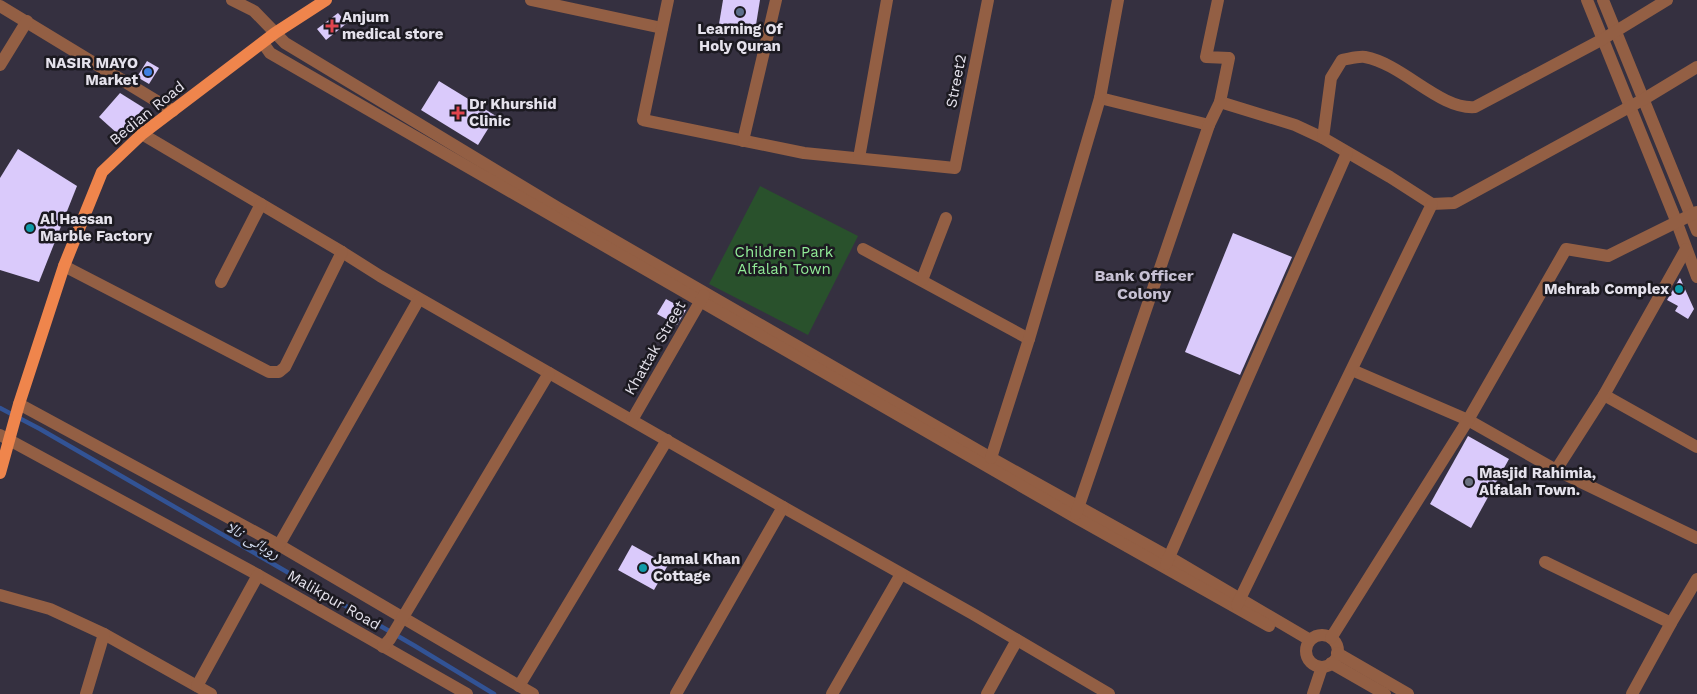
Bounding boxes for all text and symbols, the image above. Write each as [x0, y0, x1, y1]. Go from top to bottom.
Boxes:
marker: Learning Of Holy Quran [734, 6, 746, 18]
place label: Anjum medical store [342, 8, 444, 43]
marker: Anjum medical store [326, 20, 338, 32]
place label: Learning Of Holy Quran [697, 20, 784, 55]
street label: Street2 [942, 53, 970, 109]
place label: NASIR MAYO Market [45, 54, 138, 89]
marker: NASIR MAYO Market [142, 66, 154, 78]
street label: Bedian Road [106, 77, 188, 149]
place label: Dr Khurshid Clinic [469, 95, 557, 130]
marker: Dr Khurshid Clinic [451, 106, 465, 120]
place label: Al Hassan Marble Factory [40, 210, 153, 245]
marker: Al Hassan Marble Factory [24, 222, 36, 234]
park label: Children Park Alfalah Town [735, 243, 834, 278]
district label: Bank Officer Colony [1094, 266, 1194, 303]
place label: Mehrab Complex [1544, 280, 1669, 298]
marker: Mehrab Complex [1673, 283, 1685, 295]
street label: Khattak Street [621, 297, 690, 398]
place label: Masjid Rahimia, Alfalah Town. [1479, 464, 1596, 499]
marker: Masjid Rahimia, Alfalah Town. [1463, 476, 1475, 488]
water label: روہائی نالا [222, 517, 284, 564]
place label: Jamal Khan Cottage [653, 550, 740, 585]
marker: Jamal Khan Cottage [637, 562, 649, 574]
street label: Malikpur Road [284, 566, 384, 634]

